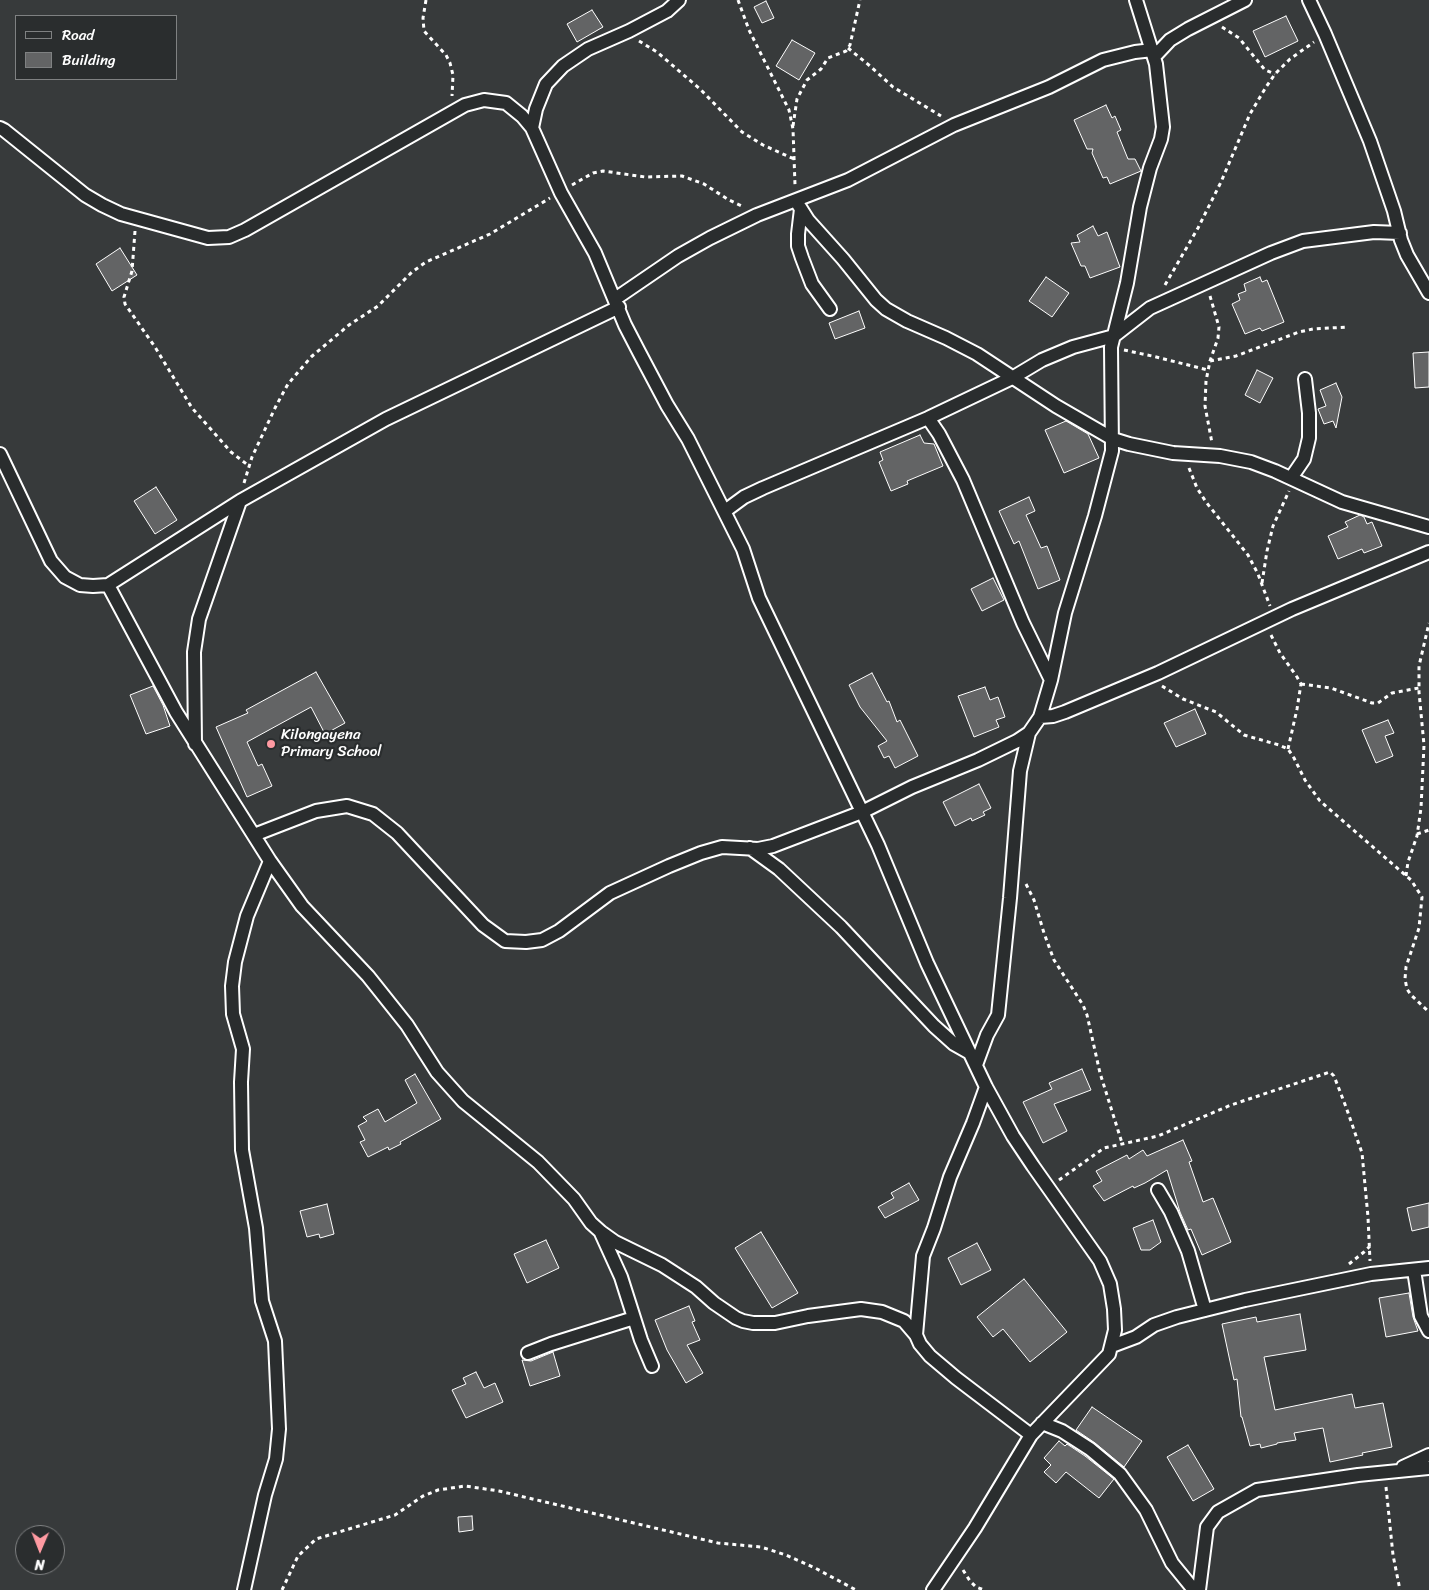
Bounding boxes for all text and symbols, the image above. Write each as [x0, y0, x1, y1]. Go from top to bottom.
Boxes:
legend [15, 15, 178, 80]
text: Road [62, 22, 94, 48]
text: Building [62, 47, 116, 73]
place label: Kilongayena Primary School [281, 726, 382, 761]
marker: Kilongayena Primary School [265, 738, 277, 750]
north arrow [15, 1525, 65, 1575]
text: N [35, 1552, 45, 1577]

